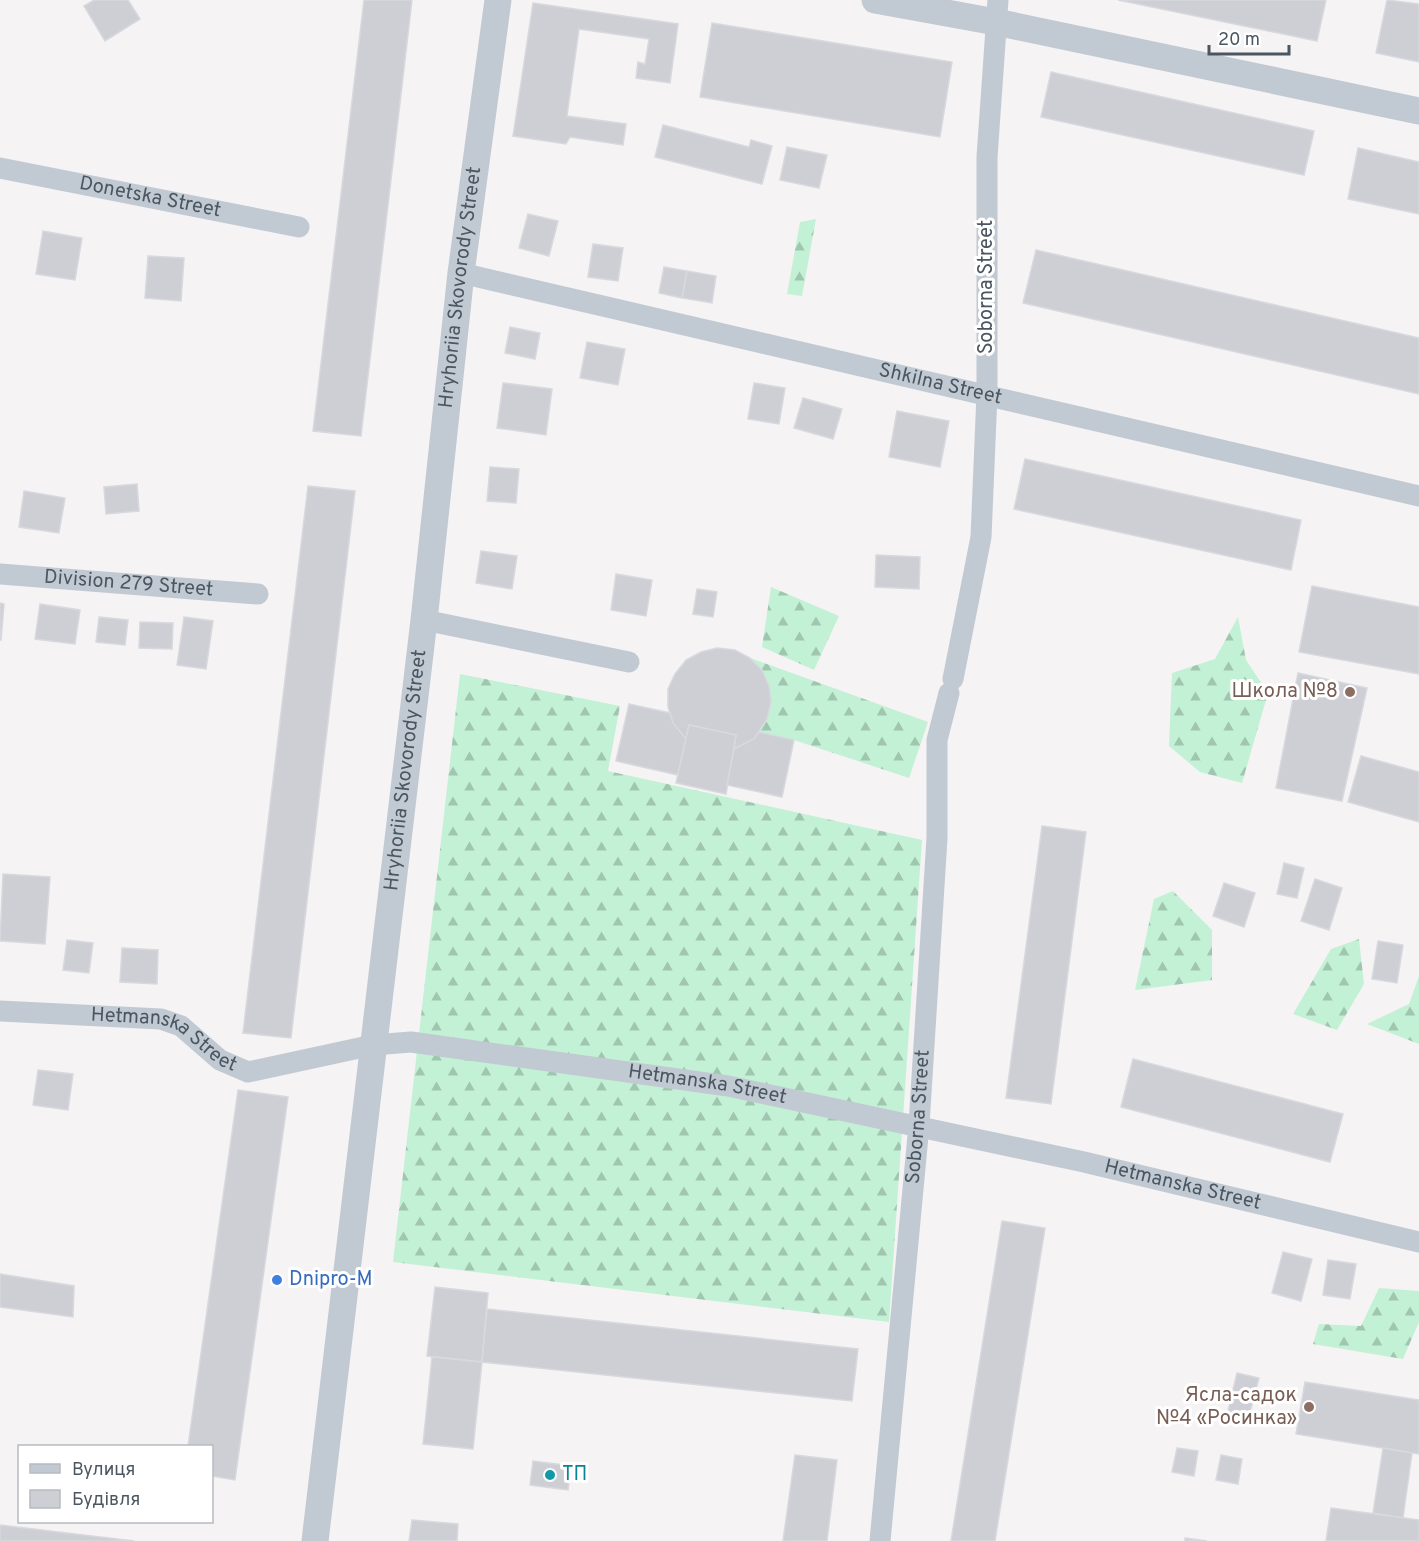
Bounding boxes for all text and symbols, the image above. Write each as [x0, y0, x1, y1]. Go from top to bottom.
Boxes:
scale bar [1209, 18, 1288, 56]
text: 20 m [1218, 29, 1260, 52]
street label: Hryhoriia Skovorody Street [434, 165, 488, 409]
street label: Donetska Street [77, 171, 223, 224]
street label: Soborna Street [974, 220, 1000, 354]
street label: Shkilna Street [876, 358, 1004, 411]
street label: Division 279 Street [43, 564, 214, 603]
street label: Hryhoriia Skovorody Street [379, 648, 433, 893]
place label: Школа №8 [1232, 679, 1338, 705]
marker: Школа №8 [1343, 685, 1357, 699]
street label: Hetmanska Street [90, 1003, 241, 1079]
street label: Soborna Street [901, 1049, 937, 1185]
street label: Hetmanska Street [626, 1059, 789, 1111]
street label: Hetmanska Street [1102, 1154, 1264, 1217]
place label: Dnipro-M [289, 1267, 373, 1293]
marker: Dnipro-M [270, 1273, 284, 1287]
place label: Ясла-садок №4 «Росинка» [1156, 1383, 1297, 1432]
marker: Ясла-садок №4 «Росинка» [1302, 1400, 1316, 1414]
legend [18, 1445, 213, 1523]
text: Вулиця [72, 1459, 135, 1482]
place label: ТП [562, 1462, 587, 1488]
marker: ТП [543, 1468, 557, 1482]
text: Будівля [72, 1489, 140, 1512]

